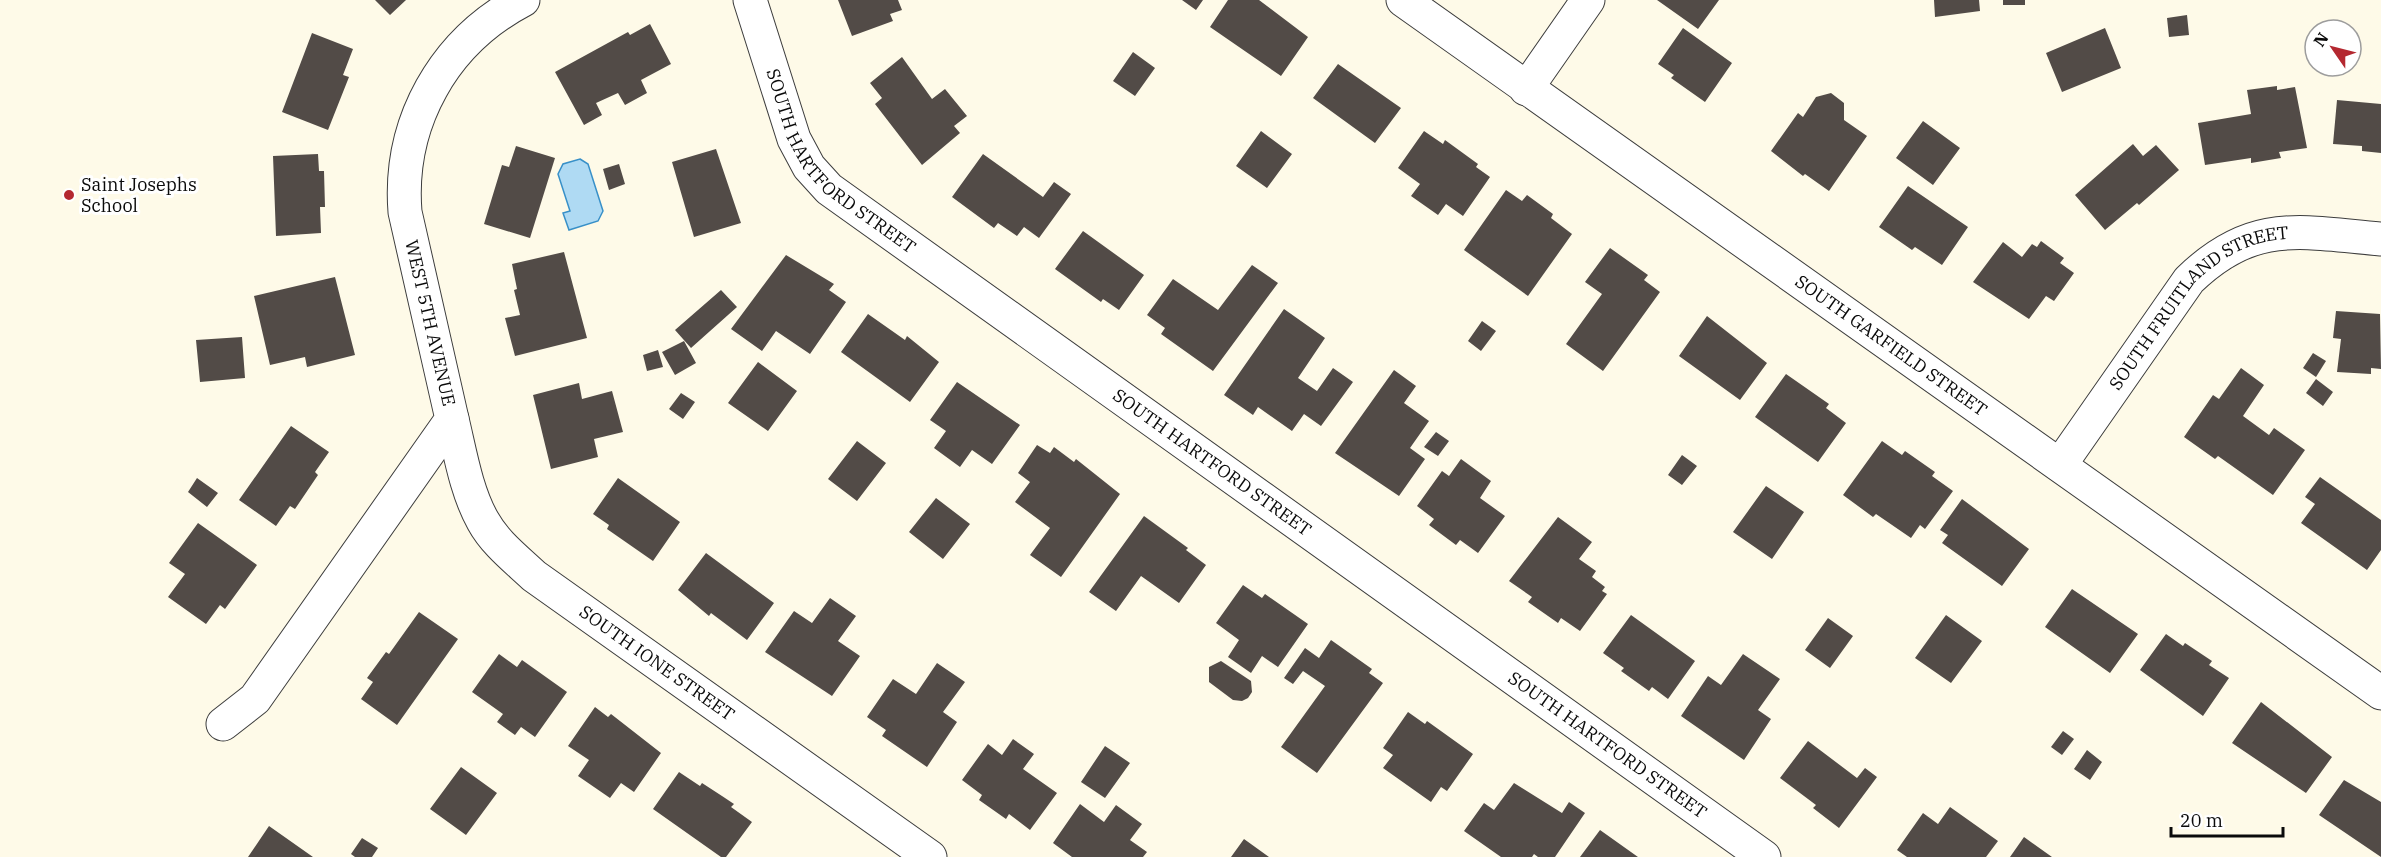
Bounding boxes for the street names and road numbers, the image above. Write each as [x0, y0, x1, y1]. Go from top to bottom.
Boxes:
street label: SOUTH HARTFORD STREET [761, 66, 921, 259]
street label: SOUTH FRUITLAND STREET [2104, 221, 2290, 394]
street label: WEST 5TH AVENUE [400, 238, 461, 408]
street label: SOUTH GARFIELD STREET [1791, 270, 1992, 421]
street label: SOUTH HARTFORD STREET [1108, 383, 1316, 541]
street label: SOUTH IONE STREET [575, 600, 739, 726]
street label: SOUTH HARTFORD STREET [1504, 666, 1712, 824]

